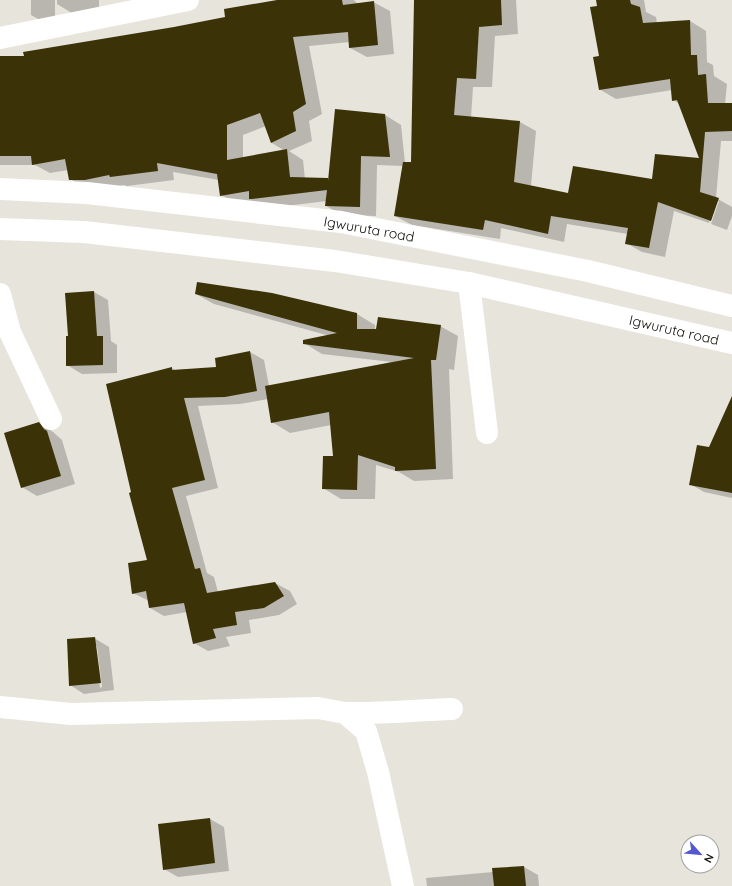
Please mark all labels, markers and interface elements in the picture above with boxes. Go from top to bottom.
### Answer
street label: Igwuruta road [322,212,416,246]
street label: Igwuruta road [627,311,721,349]
north arrow [680,834,720,874]
text: N [701,852,717,865]

